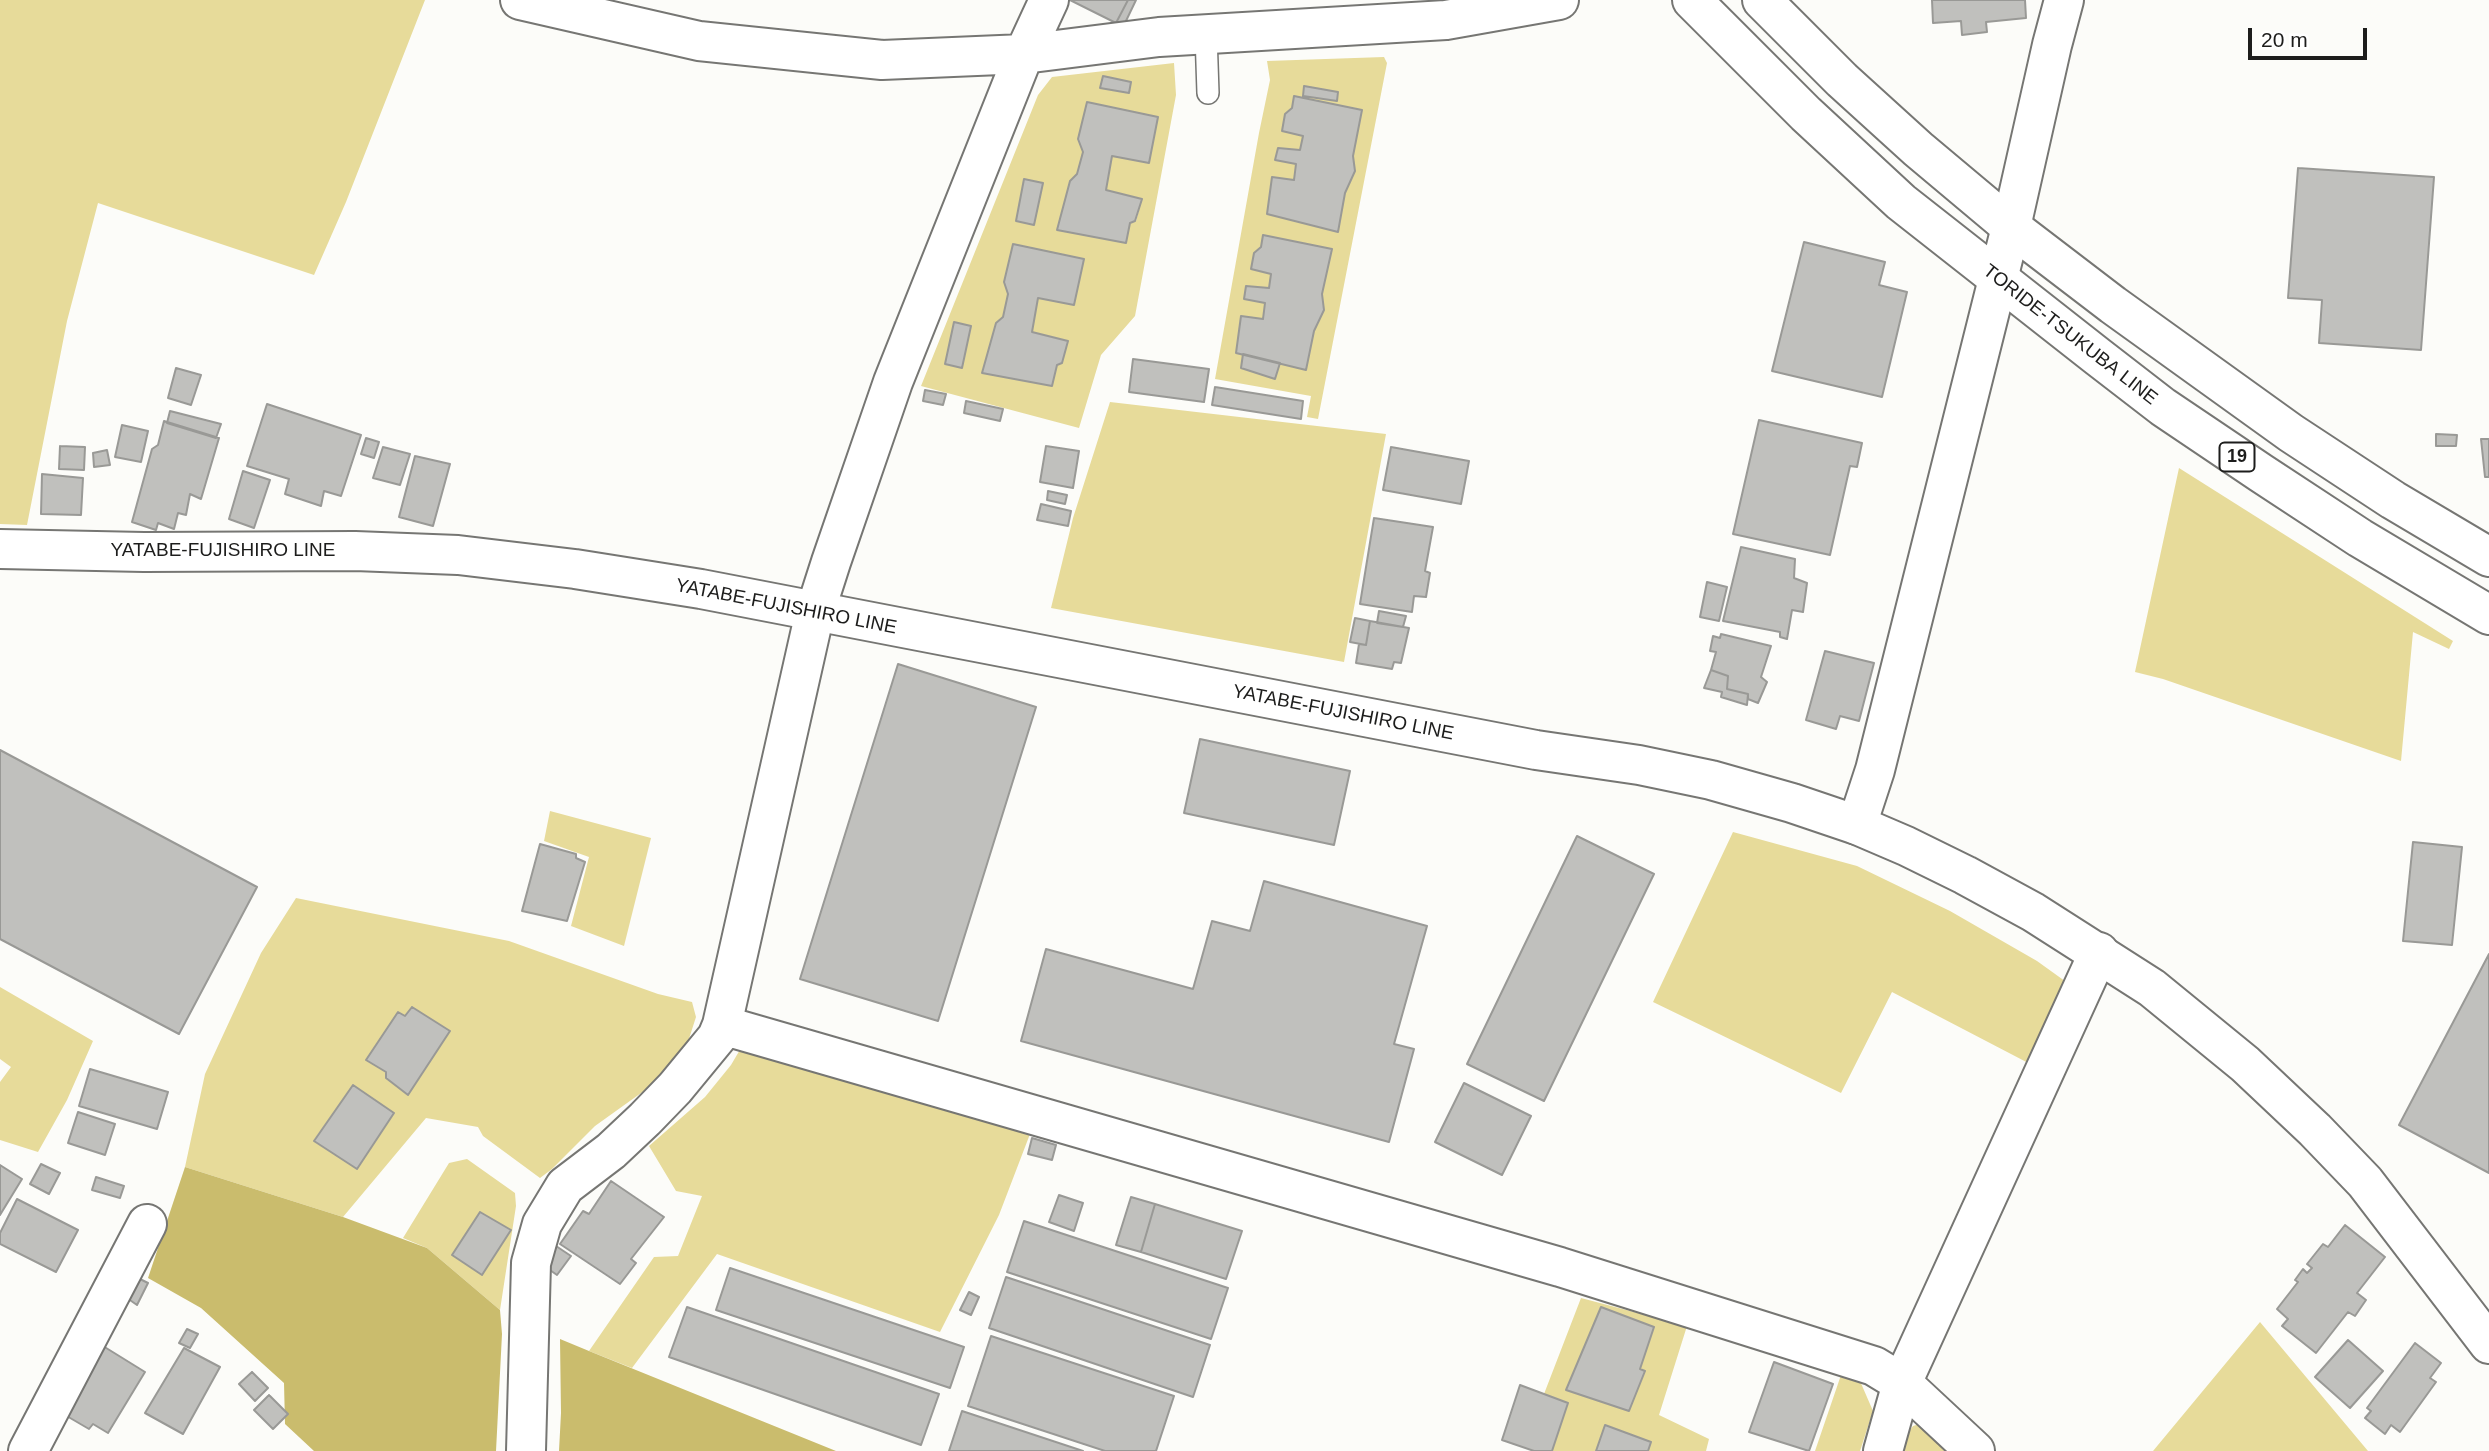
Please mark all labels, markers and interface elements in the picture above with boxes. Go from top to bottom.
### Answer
scale bar [2251,14,2370,58]
text: 20 m [2261,28,2308,51]
street label: TORIDE-TSUKUBA LINE [1978,260,2162,410]
road number: 19 [2220,443,2254,472]
street label: YATABE-FUJISHIRO LINE [111,540,335,562]
street label: YATABE-FUJISHIRO LINE [673,574,899,640]
street label: YATABE-FUJISHIRO LINE [1230,680,1456,746]

